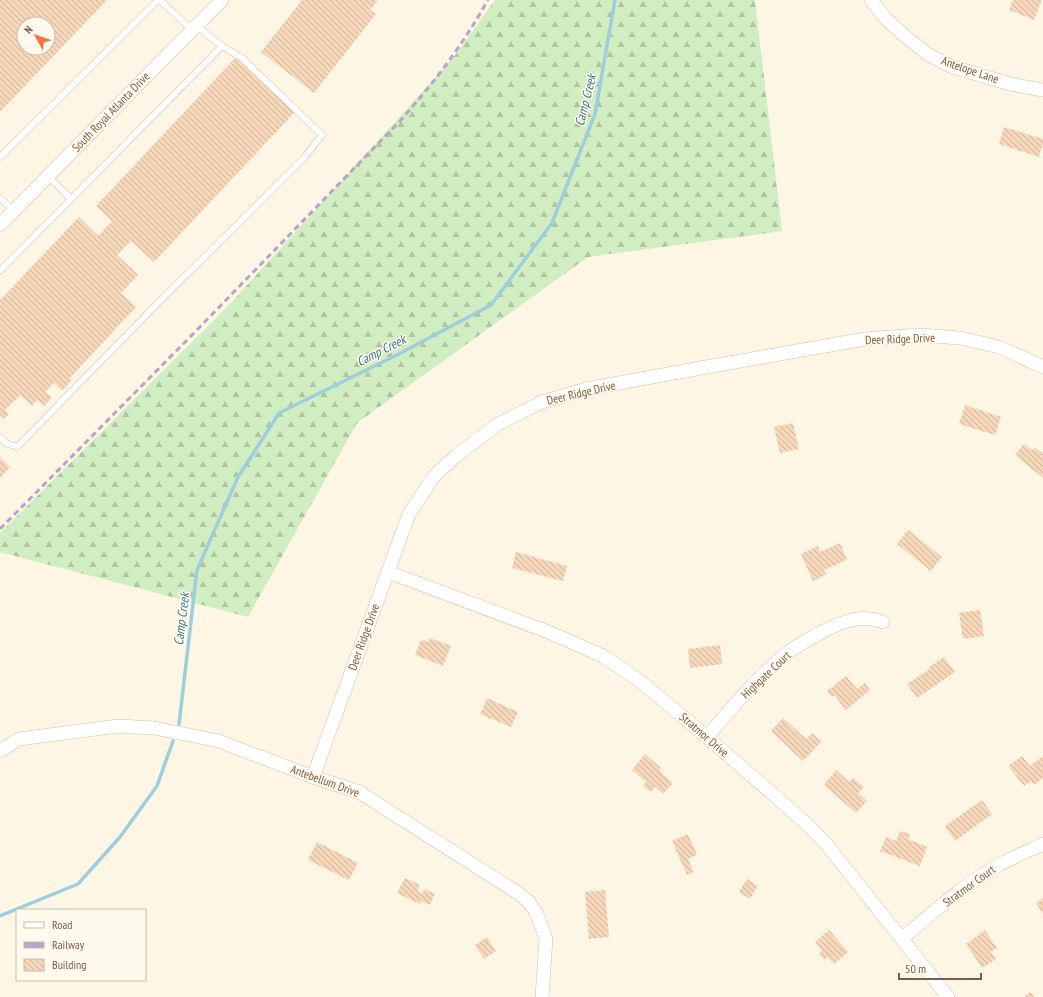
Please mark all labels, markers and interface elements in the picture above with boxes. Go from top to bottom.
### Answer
north arrow [16,16,56,56]
text: N [21,23,36,36]
street label: Antelope Lane [940,53,1001,86]
street label: South Royal Atlanta Drive [69,68,153,155]
water label: Camp Creek [571,71,601,128]
water label: Camp Creek [354,330,410,370]
street label: Deer Ridge Drive [865,330,935,347]
street label: Deer Ridge Drive [545,377,617,408]
water label: Camp Creek [170,590,193,646]
street label: Deer Ridge Drive [345,601,383,672]
street label: Highgate Court [738,647,794,701]
street label: Stratmor Drive [677,709,732,760]
street label: Antebellum Drive [289,761,362,800]
street label: Stratmor Court [940,861,998,910]
legend [16,909,146,981]
text: Road [52,917,72,932]
text: Railway [52,937,85,952]
scale bar [899,955,981,981]
text: Building [52,957,87,972]
text: 50 m [905,961,926,976]

